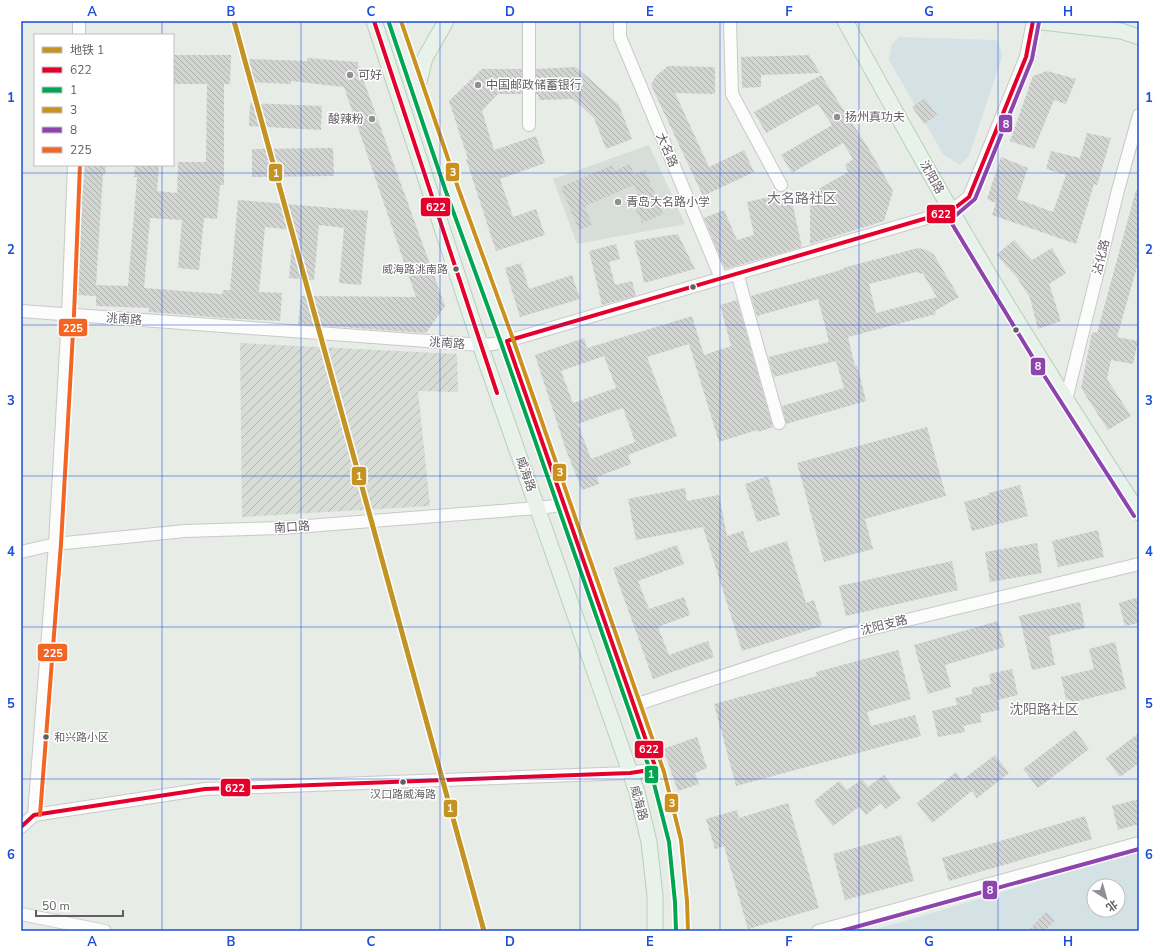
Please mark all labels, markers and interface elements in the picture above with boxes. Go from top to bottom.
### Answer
text: A [87,3,97,21]
text: B [227,3,236,21]
text: C [367,3,376,21]
text: D [505,3,515,21]
text: E [646,3,654,21]
text: F [785,3,793,21]
text: G [924,3,934,21]
text: H [1063,3,1073,21]
legend [34,34,174,166]
text: 地铁 1 [70,42,104,58]
text: 622 [70,62,92,78]
place label: 可好 [358,67,382,83]
marker: 可好 [345,70,355,80]
place label: 中国邮政储蓄银行 [486,77,582,93]
marker: 中国邮政储蓄银行 [473,80,483,90]
text: 1 [70,82,77,98]
text: 1 [7,89,15,107]
text: 1 [1145,89,1153,107]
text: 3 [70,102,77,118]
place label: 扬州真功夫 [845,109,905,125]
place label: 酸辣粉 [328,111,364,127]
marker: 扬州真功夫 [832,112,842,122]
marker: 酸辣粉 [367,114,377,124]
line badge: 8 [998,114,1013,133]
text: 8 [1003,117,1010,132]
text: 8 [70,122,77,138]
street label: 大名路 [653,130,681,170]
text: 225 [70,142,92,158]
street label: 沈阳路 [916,157,948,197]
line badge: 3 [445,162,460,182]
line badge: 1 [268,163,283,182]
text: 3 [450,165,456,180]
text: 1 [273,166,279,181]
district label: 大名路社区 [767,189,837,208]
place label: 青岛大名路小学 [626,194,710,210]
line badge: 622 [420,197,451,217]
marker: 青岛大名路小学 [613,197,623,207]
text: 622 [426,200,446,215]
line badge: 622 [926,204,956,224]
text: 622 [931,207,951,222]
street label: 沾化路 [1089,238,1113,276]
text: 2 [7,241,15,259]
text: 2 [1145,241,1153,259]
place label: 威海路洮南路 [382,262,448,277]
marker: 威海路洮南路 [451,264,461,274]
unlabelled marker [688,282,698,292]
street label: 洮南路 [105,310,143,328]
line badge: 225 [58,318,88,337]
text: 225 [63,321,83,336]
unlabelled marker [1011,325,1021,335]
street label: 洮南路 [428,334,466,352]
line badge: 8 [1030,357,1046,376]
text: 8 [1035,359,1042,374]
text: 3 [7,392,15,410]
text: 3 [1145,392,1153,410]
street label: 威海路 [513,454,539,494]
line badge: 3 [552,463,567,482]
text: 3 [557,465,563,480]
line badge: 1 [351,466,367,486]
text: 1 [356,469,362,484]
street label: 南口路 [273,518,311,536]
text: 4 [7,543,15,561]
text: 4 [1145,543,1153,561]
street label: 沈阳支路 [859,611,909,639]
line badge: 225 [37,643,68,662]
text: 225 [43,646,63,661]
text: 5 [7,695,15,713]
text: 5 [1145,695,1153,713]
district label: 沈阳路社区 [1009,700,1079,719]
place label: 和兴路小区 [54,730,109,745]
marker: 和兴路小区 [41,732,51,742]
line badge: 622 [634,740,664,759]
text: 622 [639,742,659,757]
line badge: 1 [644,765,659,784]
text: 1 [648,767,654,782]
marker: 汉口路威海路 [398,777,408,787]
line badge: 622 [220,778,251,797]
text: 622 [225,781,245,796]
street label: 威海路 [627,784,651,822]
place label: 汉口路威海路 [370,787,436,802]
line badge: 3 [664,793,679,813]
text: 3 [669,796,675,811]
line badge: 1 [443,799,458,818]
text: 1 [447,801,453,816]
text: 6 [7,846,15,864]
text: 6 [1145,846,1153,864]
north arrow [1086,878,1126,918]
line badge: 8 [982,880,998,900]
text: 8 [987,883,994,898]
scale bar [36,892,123,918]
text: 北 [1103,896,1121,915]
text: 50 m [42,898,70,914]
text: A [87,933,97,951]
text: B [227,933,236,951]
text: C [367,933,376,951]
text: D [505,933,515,951]
text: E [646,933,654,951]
text: F [785,933,793,951]
text: G [924,933,934,951]
text: H [1063,933,1073,951]

